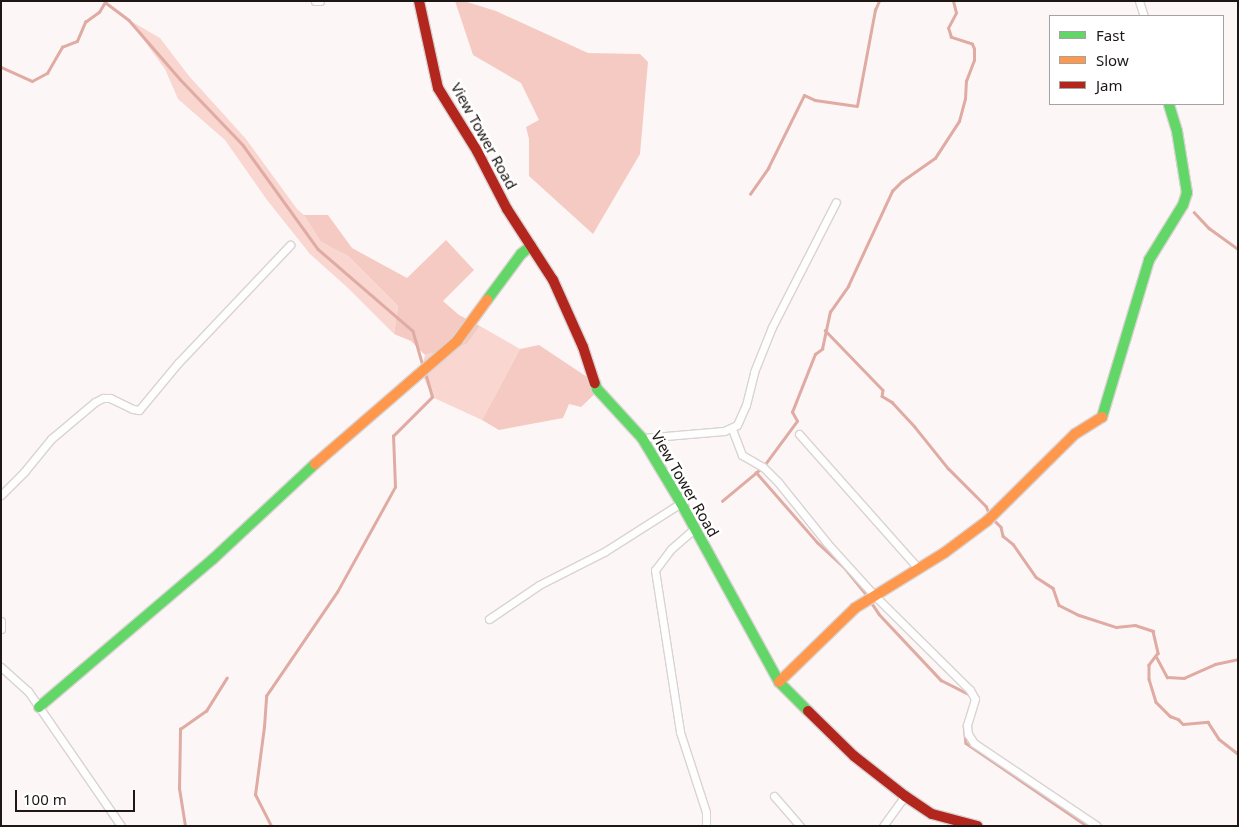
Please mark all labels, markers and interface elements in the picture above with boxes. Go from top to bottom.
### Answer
legend [1049,15,1224,105]
text: Fast [1096,25,1125,45]
text: Slow [1096,50,1129,70]
text: Jam [1096,75,1123,95]
street label: View Tower Road [447,80,521,192]
street label: View Tower Road [647,428,723,540]
scale bar [18,780,138,812]
text: 100 m [23,789,67,809]

